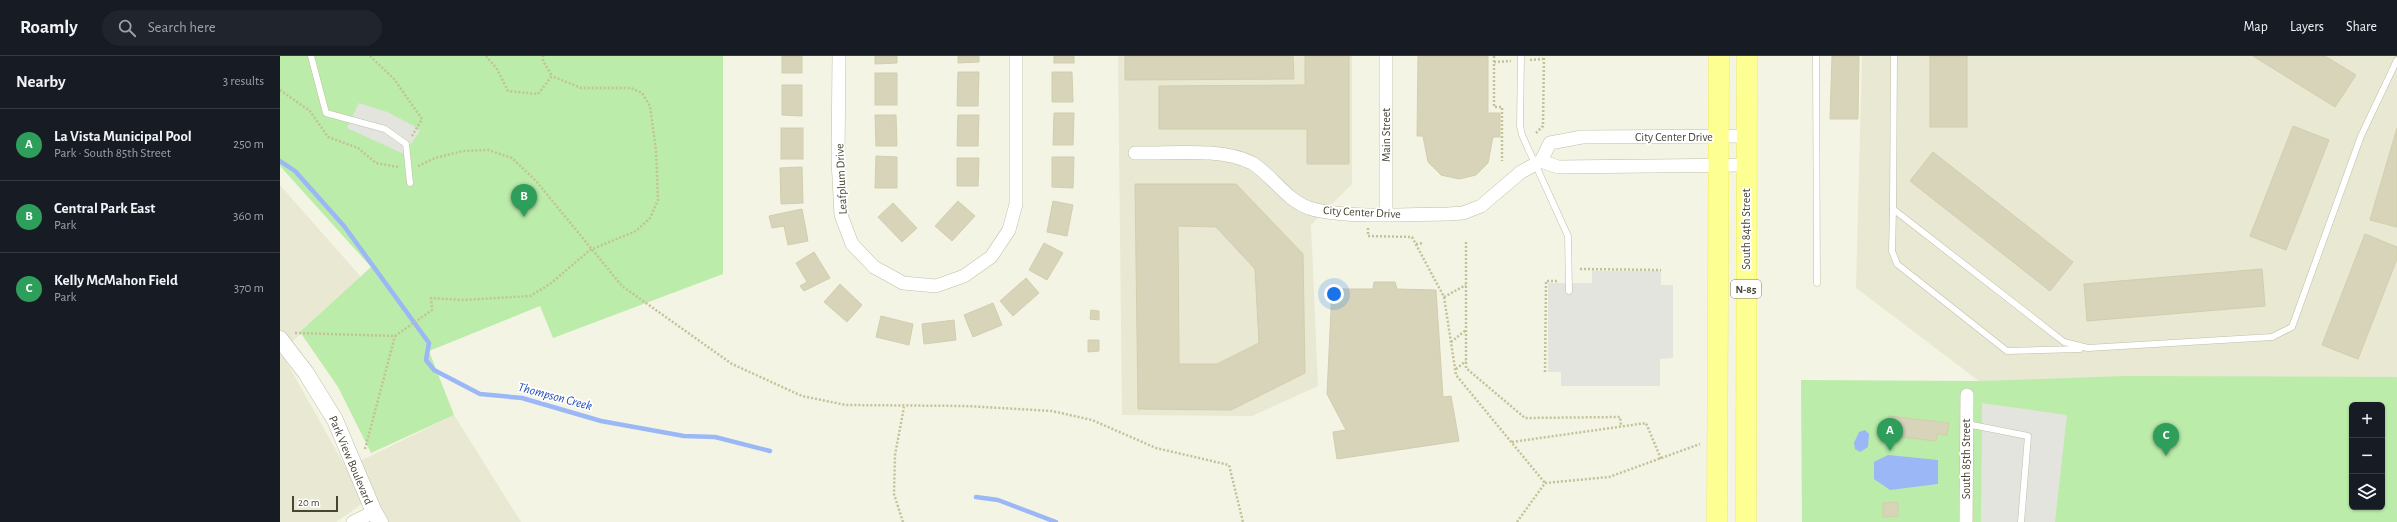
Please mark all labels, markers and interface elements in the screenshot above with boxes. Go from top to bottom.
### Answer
search box [102,10,382,46]
icon: search [116,17,138,39]
text: Roamly [20,18,78,37]
text: Search here [148,20,216,35]
text: Map [2243,20,2268,34]
text: Layers [2290,20,2324,34]
text: Share [2346,20,2377,34]
text: Nearby [16,73,66,90]
text: 3 results [223,75,264,88]
street label: Main Street [1380,108,1392,162]
text: La Vista Municipal Pool [54,129,192,144]
street label: City Center Drive [1635,131,1713,144]
text: A [25,138,33,151]
text: 250 m [233,138,264,151]
street label: Leafplum Drive [833,143,849,215]
text: Park · South 85th Street [54,147,171,160]
pin: B [511,184,537,217]
street label: South 84th Street [1740,188,1752,270]
text: Central Park East [54,201,155,216]
street label: City Center Drive [1323,204,1401,221]
text: B [25,210,33,223]
text: 360 m [233,210,264,223]
text: Park [54,219,76,232]
text: Kelly McMahon Field [54,273,178,288]
road number: N-85 [1731,280,1761,298]
text: C [26,282,32,295]
text: 370 m [234,282,264,295]
your location [1324,284,1344,304]
text: Park [54,291,76,304]
water label: Thompson Creek [517,381,593,413]
map controls [2349,402,2385,510]
button: + [2349,402,2385,438]
street label: Park View Boulevard [327,414,375,506]
pin: A [1877,418,1903,451]
street label: South 85th Street [1960,419,1972,499]
pin: C [2153,423,2179,456]
button: − [2349,438,2385,474]
button: layers [2349,474,2385,510]
scale bar [292,494,338,513]
text: 20 m [298,497,319,508]

